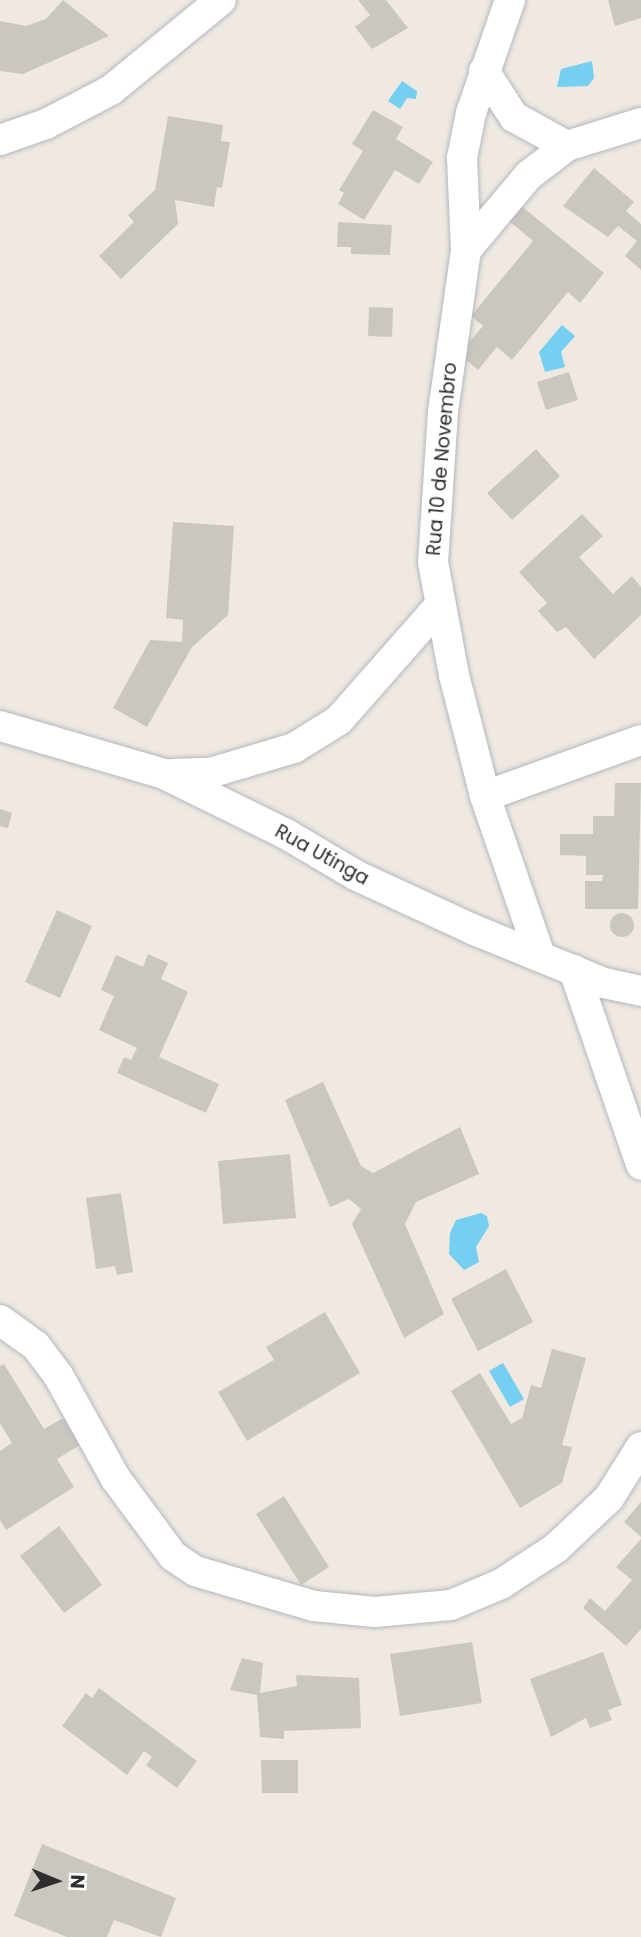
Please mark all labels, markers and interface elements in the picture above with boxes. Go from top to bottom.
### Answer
street label: Rua 10 de Novembro [422,361,462,557]
street label: Rua Utinga [271,820,373,890]
north arrow [21,1846,91,1916]
text: N [64,1874,91,1889]

